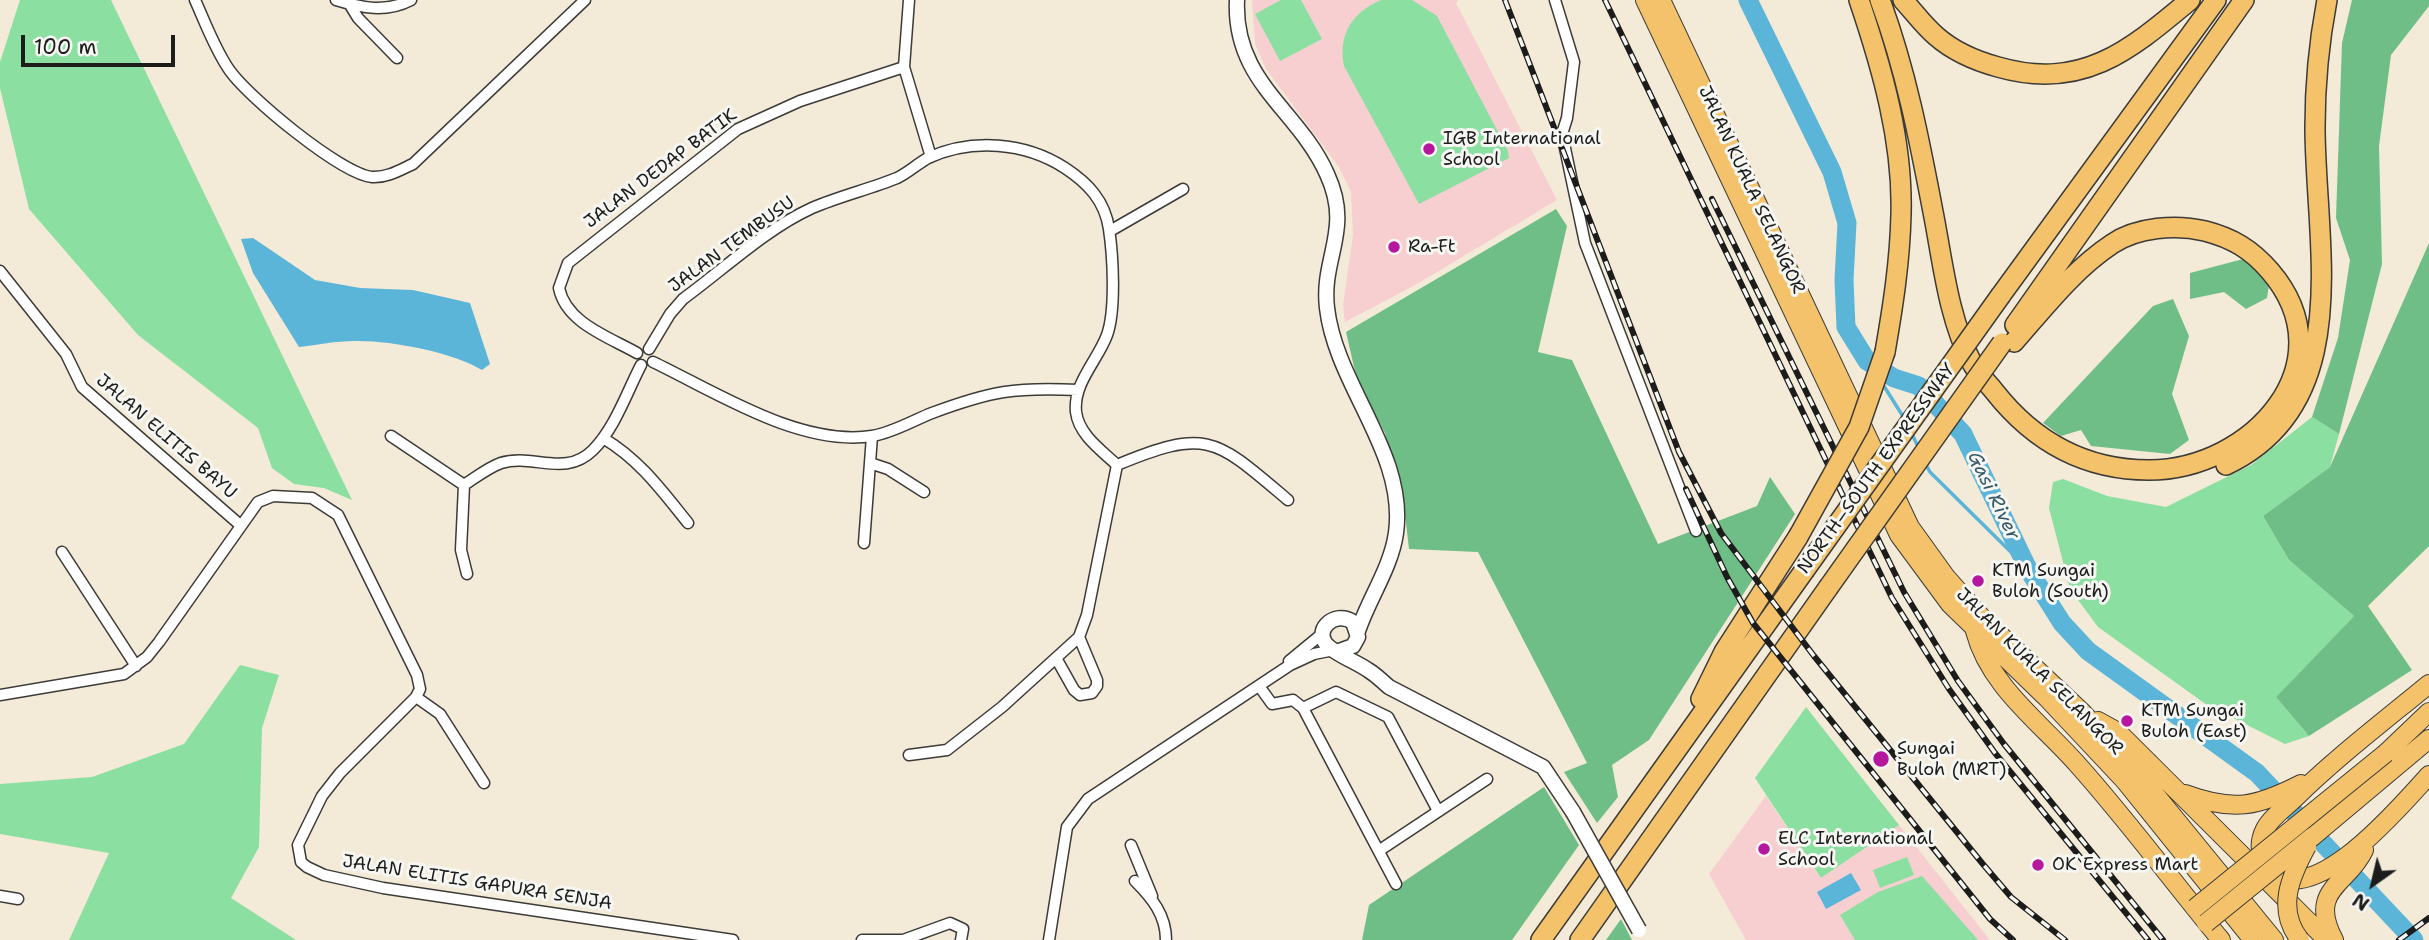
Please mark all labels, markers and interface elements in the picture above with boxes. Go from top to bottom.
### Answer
scale bar [24,21,178,65]
text: 100 m [34,33,97,61]
street label: JALAN KUALA SELANGOR [1693,83,1809,297]
street label: JALAN DEDAP BATIK [580,105,742,233]
place label: IGB International School [1443,128,1601,170]
marker: IGB International School [1421,141,1437,157]
street label: JALAN TEMBUSU [665,192,799,298]
place label: Ra-Ft [1408,236,1456,258]
marker: Ra-Ft [1386,239,1402,255]
street label: NORTH–SOUTH EXPRESSWAY [1793,360,1961,578]
street label: JALAN ELITIS BAYU [91,370,241,504]
water label: Gasi River [1962,448,2024,544]
place label: KTM Sungai Buloh (South) [1992,560,2109,602]
marker: KTM Sungai Buloh (South) [1970,573,1986,589]
street label: JALAN KUALA SELANGOR [1951,584,2127,760]
place label: KTM Sungai Buloh (East) [2141,700,2247,742]
marker: KTM Sungai Buloh (East) [2119,713,2135,729]
place label: Sungai Buloh (MRT) [1897,738,2006,780]
marker: Sungai Buloh (MRT) [1871,749,1891,769]
place label: ELC International School [1778,828,1933,870]
marker: ELC International School [1756,841,1772,857]
north arrow [2338,849,2408,919]
street label: JALAN ELITIS GAPURA SENJA [341,851,613,915]
place label: OK Express Mart [2052,854,2198,876]
marker: OK Express Mart [2030,857,2046,873]
text: N [2348,887,2374,916]

